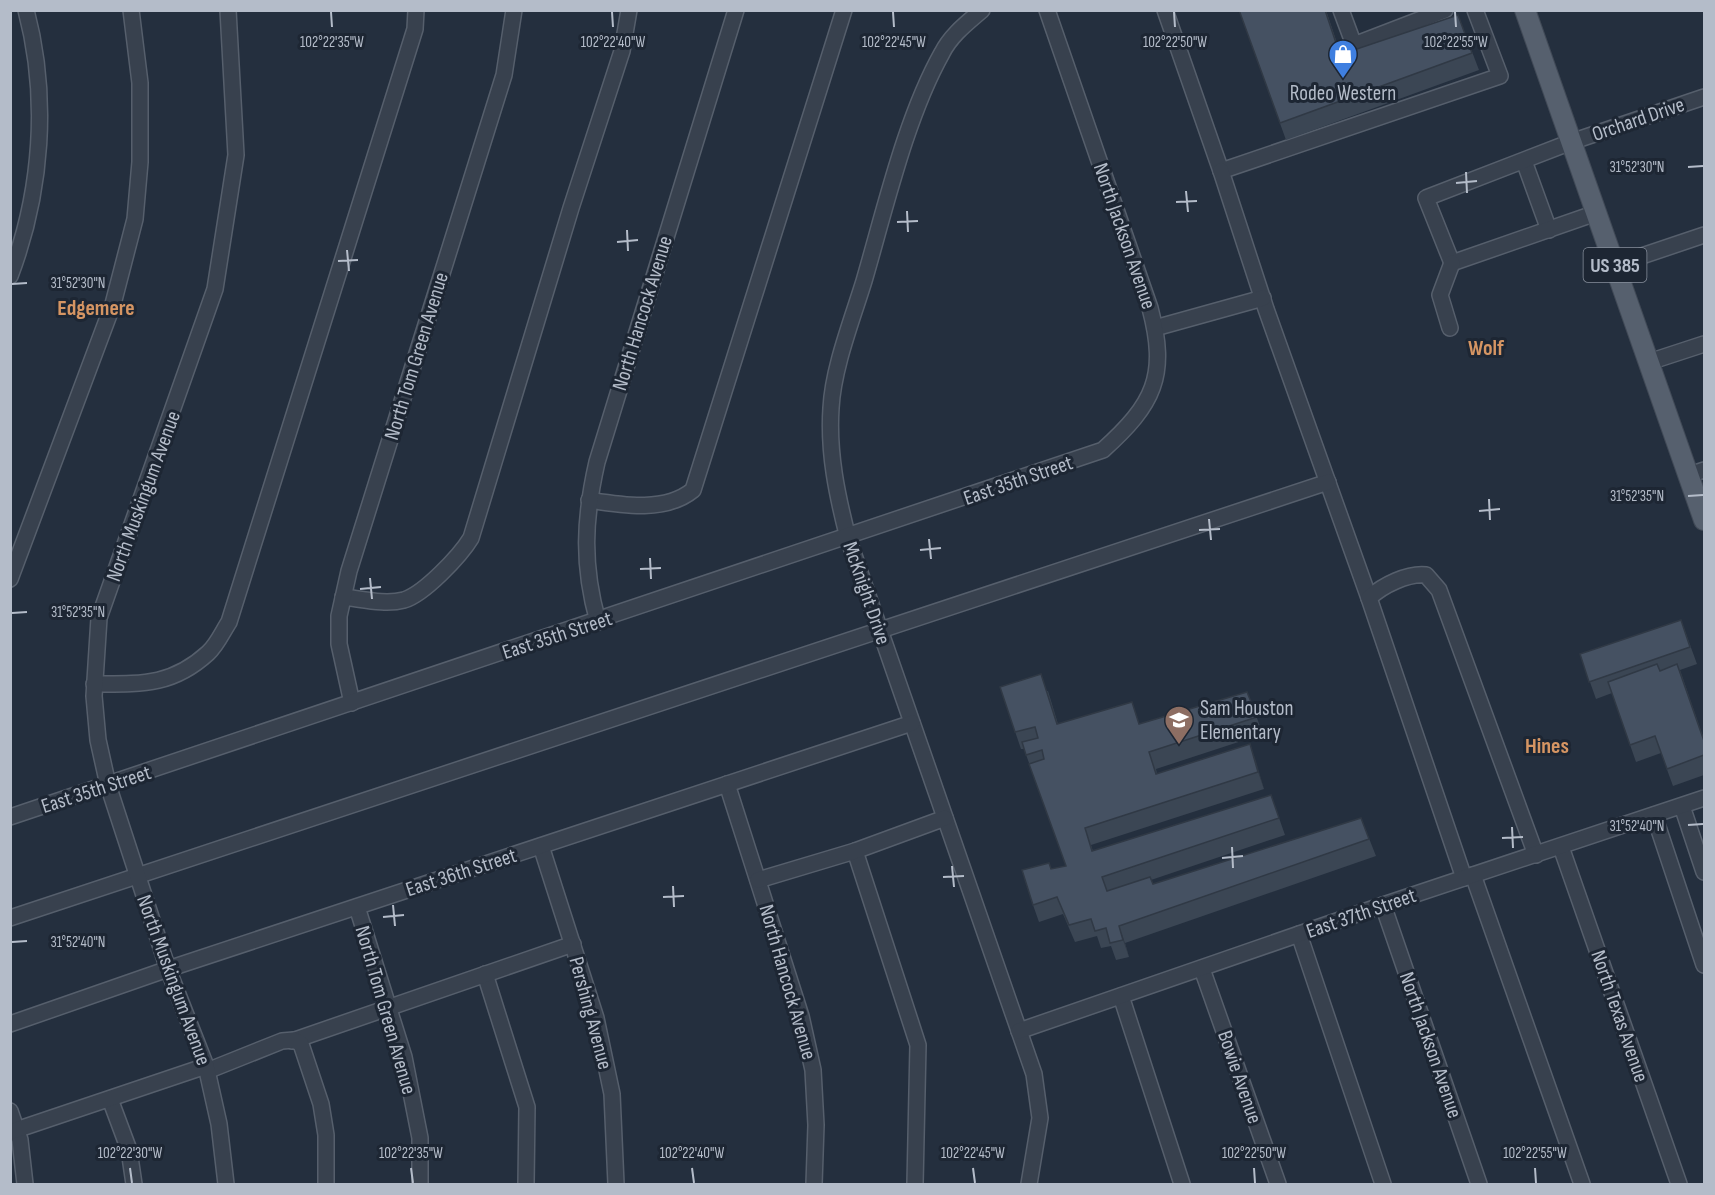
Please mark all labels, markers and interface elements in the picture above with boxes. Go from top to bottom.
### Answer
text: 102°22'35"W [300,33,364,52]
text: 102°22'40"W [581,33,645,52]
text: 102°22'45"W [862,33,926,52]
text: 102°22'50"W [1143,33,1207,52]
text: 102°22'55"W [1424,33,1488,52]
shop icon: Rodeo Western [1327,38,1359,80]
place label: Rodeo Western [1290,81,1396,106]
street label: Orchard Drive [1589,92,1688,147]
text: 31°52'30"N [1610,158,1664,177]
street label: North Jackson Avenue [1088,160,1161,313]
street label: North Hancock Avenue [607,233,678,393]
road number: US 385 [1584,248,1646,282]
street label: North Tom Green Avenue [379,269,454,443]
text: 31°52'30"N [51,274,105,293]
district label: Edgemere [57,295,135,322]
district label: Wolf [1468,335,1505,362]
street label: North Muskingum Avenue [101,408,186,585]
street label: East 35th Street [960,450,1076,511]
text: 31°52'35"N [1610,487,1664,506]
street label: McKnight Drive [837,538,896,648]
text: 31°52'35"N [51,603,105,622]
street label: East 35th Street [499,606,615,665]
place label: Sam Houston Elementary [1200,696,1294,745]
school or university icon: Sam Houston Elementary [1163,704,1195,746]
district label: Hines [1525,733,1569,760]
street label: East 35th Street [38,760,154,819]
text: 31°52'40"N [1610,817,1664,836]
street label: East 36th Street [403,843,520,902]
street label: East 37th Street [1303,883,1419,944]
street label: North Muskingum Avenue [131,892,216,1069]
street label: North Hancock Avenue [753,902,822,1063]
street label: North Tom Green Avenue [350,923,422,1097]
text: 31°52'40"N [51,933,105,952]
street label: North Texas Avenue [1585,947,1654,1085]
street label: Pershing Avenue [563,954,618,1072]
street label: North Jackson Avenue [1394,969,1467,1122]
street label: Bowie Avenue [1212,1027,1267,1127]
text: 102°22'30"W [98,1144,162,1163]
text: 102°22'35"W [379,1144,443,1163]
text: 102°22'40"W [660,1144,724,1163]
text: 102°22'45"W [941,1144,1005,1163]
text: 102°22'50"W [1222,1144,1286,1163]
text: 102°22'55"W [1503,1144,1567,1163]

